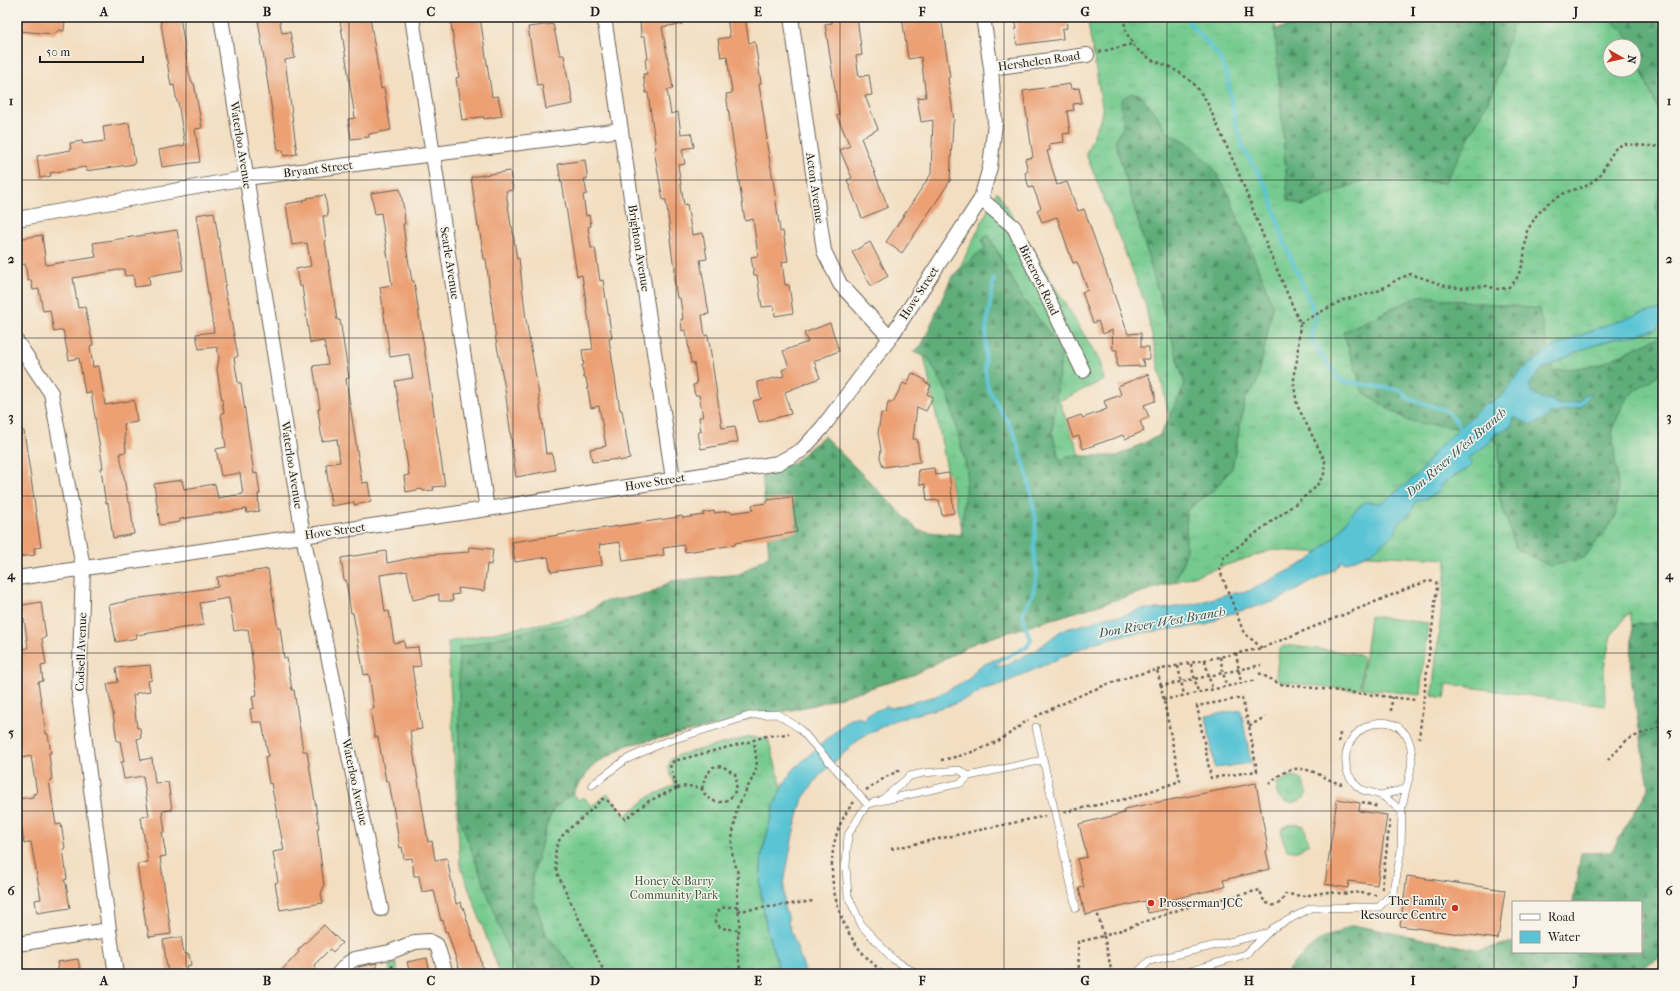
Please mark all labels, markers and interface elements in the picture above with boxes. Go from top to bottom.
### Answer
text: A [99,4,109,19]
text: B [263,4,272,19]
text: C [427,4,436,19]
text: D [590,4,600,19]
text: E [754,4,762,19]
text: F [918,4,926,19]
text: G [1080,4,1090,19]
text: H [1244,4,1255,19]
text: I [1410,4,1416,19]
text: J [1572,4,1579,20]
scale bar [40,38,143,64]
north arrow [1602,38,1642,78]
text: 50 m [46,45,70,59]
street label: Hershelen Road [997,48,1081,74]
text: N [1624,54,1638,65]
text: 1 [9,93,14,108]
text: 1 [1667,93,1672,108]
street label: Waterloo Avenue [227,99,255,190]
street label: Acton Avenue [803,151,827,225]
street label: Bryant Street [282,158,354,180]
street label: Brighton Avenue [625,203,653,293]
street label: Searle Avenue [437,226,463,300]
street label: Bitteroot Road [1016,243,1062,318]
text: 2 [8,251,15,266]
text: 2 [1666,251,1673,266]
street label: Hove Street [896,263,942,322]
water label: Don River West Branch [1402,404,1510,500]
text: 3 [8,409,14,425]
text: 3 [1666,409,1672,425]
street label: Waterloo Avenue [278,419,306,510]
street label: Hove Street [624,470,687,494]
street label: Hove Street [304,520,367,542]
text: 4 [6,567,16,583]
text: 4 [1664,567,1674,583]
water label: Don River West Branch [1097,603,1227,641]
street label: Codsell Avenue [73,612,89,692]
text: 5 [8,725,14,740]
text: 5 [1666,725,1672,740]
street label: Waterloo Avenue [339,736,371,827]
park label: Honey & Barry Community Park [630,874,719,902]
text: 6 [7,883,15,898]
text: 6 [1665,883,1673,898]
place label: The Family Resource Centre [1360,894,1448,922]
place label: Prosserman JCC [1159,896,1243,910]
marker: Prosserman JCC [1146,898,1156,908]
legend [1512,901,1642,953]
marker: The Family Resource Centre [1450,903,1460,913]
text: Road [1548,910,1575,924]
text: Water [1547,930,1581,944]
text: A [99,973,109,988]
text: B [263,973,272,988]
text: C [427,973,436,988]
text: D [590,973,600,988]
text: E [754,973,762,988]
text: F [918,973,926,988]
text: G [1080,973,1090,988]
text: H [1244,973,1255,988]
text: I [1410,973,1416,988]
text: J [1572,973,1579,989]

